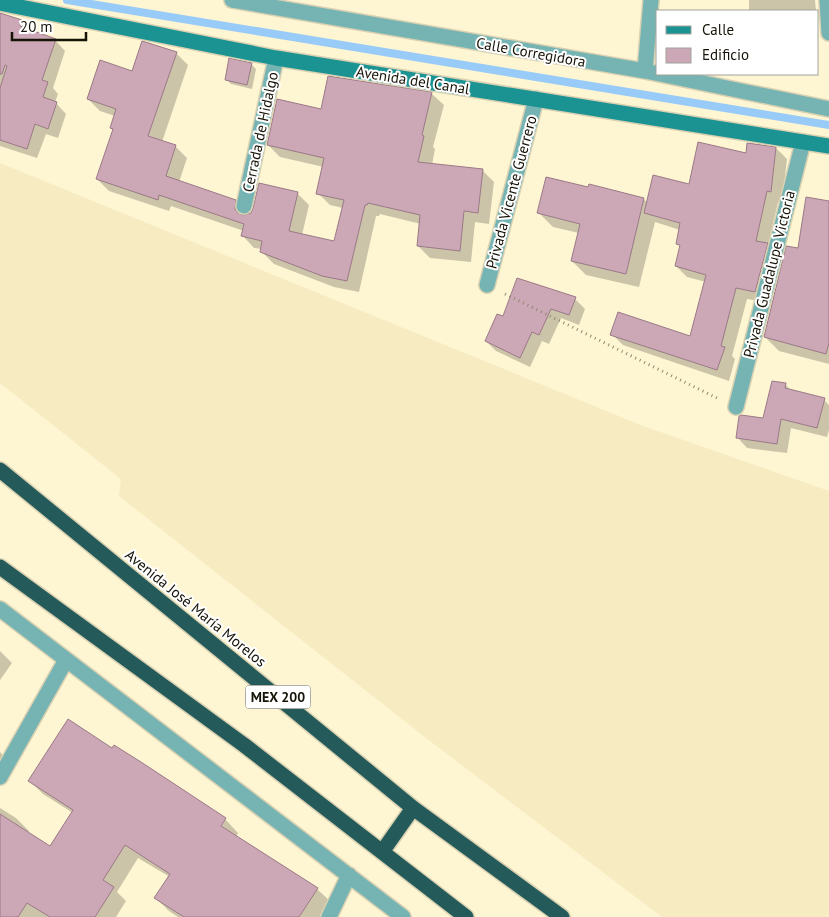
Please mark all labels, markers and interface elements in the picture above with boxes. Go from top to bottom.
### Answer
scale bar [12,10,86,42]
legend [656,10,819,75]
text: 20 m [20,17,53,36]
text: Calle [702,20,734,39]
street label: Calle Corregidora [475,33,587,71]
text: Edificio [702,45,749,64]
street label: Avenida del Canal [355,62,472,98]
street label: Cerrada de Hidalgo [238,70,282,194]
street label: Privada Vicente Guerrero [481,113,541,271]
street label: Privada Guadalupe Victoria [739,188,799,360]
street label: Avenida José María Morelos [122,545,270,671]
road number: MEX 200 [246,686,310,709]

